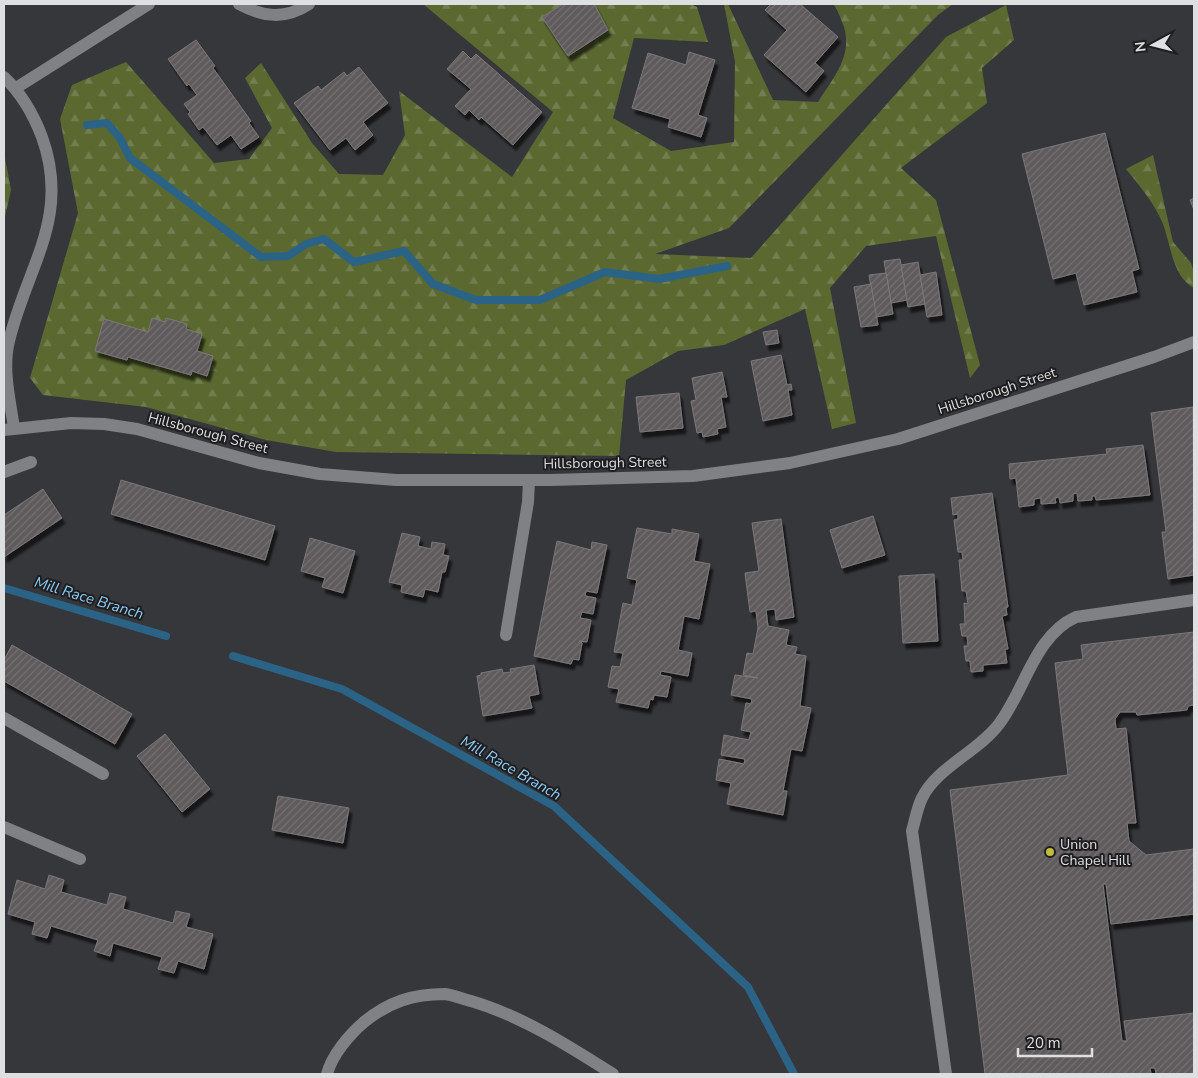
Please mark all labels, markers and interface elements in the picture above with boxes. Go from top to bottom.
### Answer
north arrow [1128,20,1178,70]
text: N [1131,40,1151,53]
street label: Hillsborough Street [935,363,1059,419]
street label: Hillsborough Street [146,408,270,458]
street label: Hillsborough Street [543,452,667,474]
water label: Mill Race Branch [32,572,146,624]
water label: Mill Race Branch [457,731,565,805]
place label: Union Chapel Hill [1060,835,1131,870]
marker: Union Chapel Hill [1044,846,1056,858]
scale bar [1018,1026,1092,1058]
text: 20 m [1026,1033,1061,1053]

